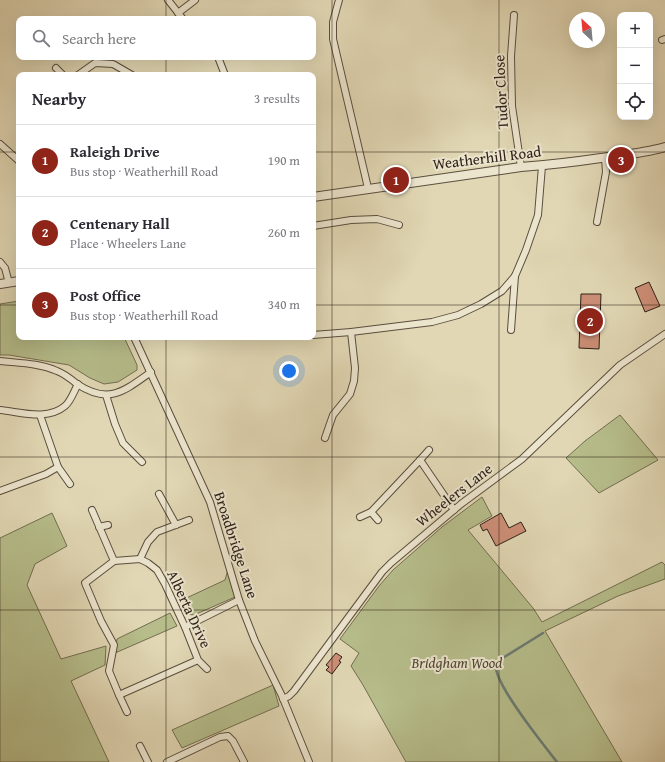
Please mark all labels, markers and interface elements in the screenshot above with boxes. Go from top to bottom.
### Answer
north arrow [569,12,605,48]
map controls [617,12,653,120]
button: + [617,12,653,48]
search box [16,16,316,60]
icon: search [30,27,52,49]
text: Search here [62,28,136,49]
button: − [617,48,653,84]
street label: Tudor Close [488,54,513,130]
button: locate [617,84,653,120]
text: Nearby [32,86,86,111]
text: 3 results [254,89,300,108]
street label: Weatherhill Road [432,140,542,175]
text: Raleigh Drive [70,141,160,162]
pin: 3 [608,145,634,175]
text: 1 [42,151,48,170]
text: 190 m [268,151,300,170]
text: Bus stop · Weatherhill Road [70,162,218,181]
pin: 1 [383,165,409,195]
text: Centenary Hall [70,213,170,234]
text: 2 [42,223,48,242]
text: 260 m [268,223,300,242]
text: Place · Wheelers Lane [70,234,186,253]
text: Post Office [70,285,141,306]
text: 3 [42,295,48,314]
text: 340 m [268,295,300,314]
text: Bus stop · Weatherhill Road [70,306,218,325]
pin: 2 [577,306,603,336]
your location [279,361,299,381]
street label: Wheelers Lane [411,458,496,531]
street label: Broadbridge Lane [209,489,264,601]
street label: Alberta Drive [162,566,217,651]
park label: Bridgham Wood [411,652,502,673]

